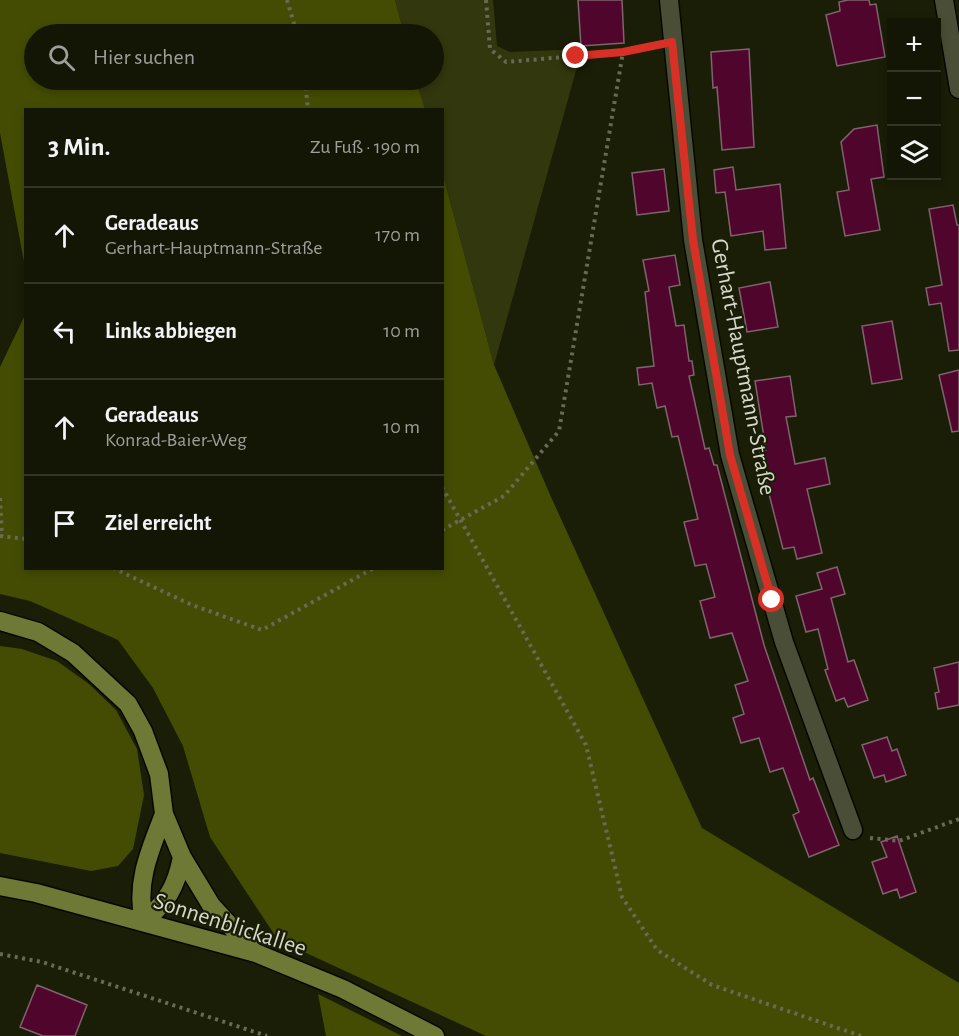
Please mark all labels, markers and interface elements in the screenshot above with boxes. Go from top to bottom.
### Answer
map controls [887,18,941,180]
button: + [887,18,941,72]
search box [24,24,444,90]
icon: search [45,41,78,74]
route end [562,42,588,68]
text: Hier suchen [93,46,195,68]
button: − [887,72,941,126]
button: layers [887,126,941,180]
text: 3 Min. [48,134,110,160]
text: Zu Fuß · 190 m [310,137,420,157]
text: Geradeaus [105,212,199,234]
icon: ahead [48,219,81,252]
text: 170 m [375,225,420,245]
street label: Gerhart-Hauptmann-Straße [706,237,780,497]
text: Gerhart-Hauptmann-Straße [105,238,322,258]
icon: left [48,315,81,348]
text: Links abbiegen [105,320,237,342]
text: 10 m [383,321,420,341]
text: Geradeaus [105,404,199,426]
icon: ahead [48,411,81,444]
text: 10 m [383,417,420,437]
text: Konrad-Baier-Weg [105,430,247,450]
icon: arrive [48,507,81,540]
text: Ziel erreicht [105,512,212,534]
route start [758,586,784,612]
street label: Sonnenblickallee [151,889,309,961]

